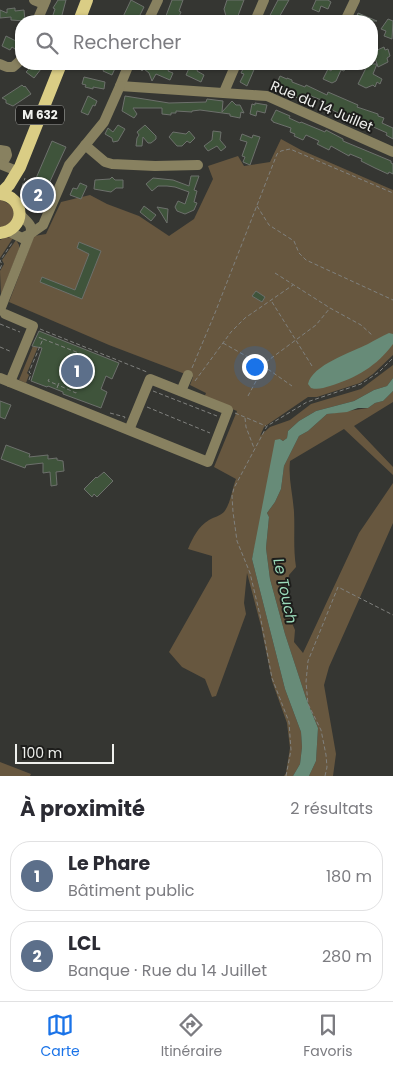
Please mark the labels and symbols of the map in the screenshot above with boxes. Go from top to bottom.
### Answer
street label: Rue du 14 Juillet [268,75,376,137]
road number: M 632 [16,106,64,124]
pin: 2 [22,176,54,214]
pin: 1 [61,352,93,390]
your location [242,354,268,380]
water label: Le Touch [268,556,303,625]
scale bar [15,741,114,764]

